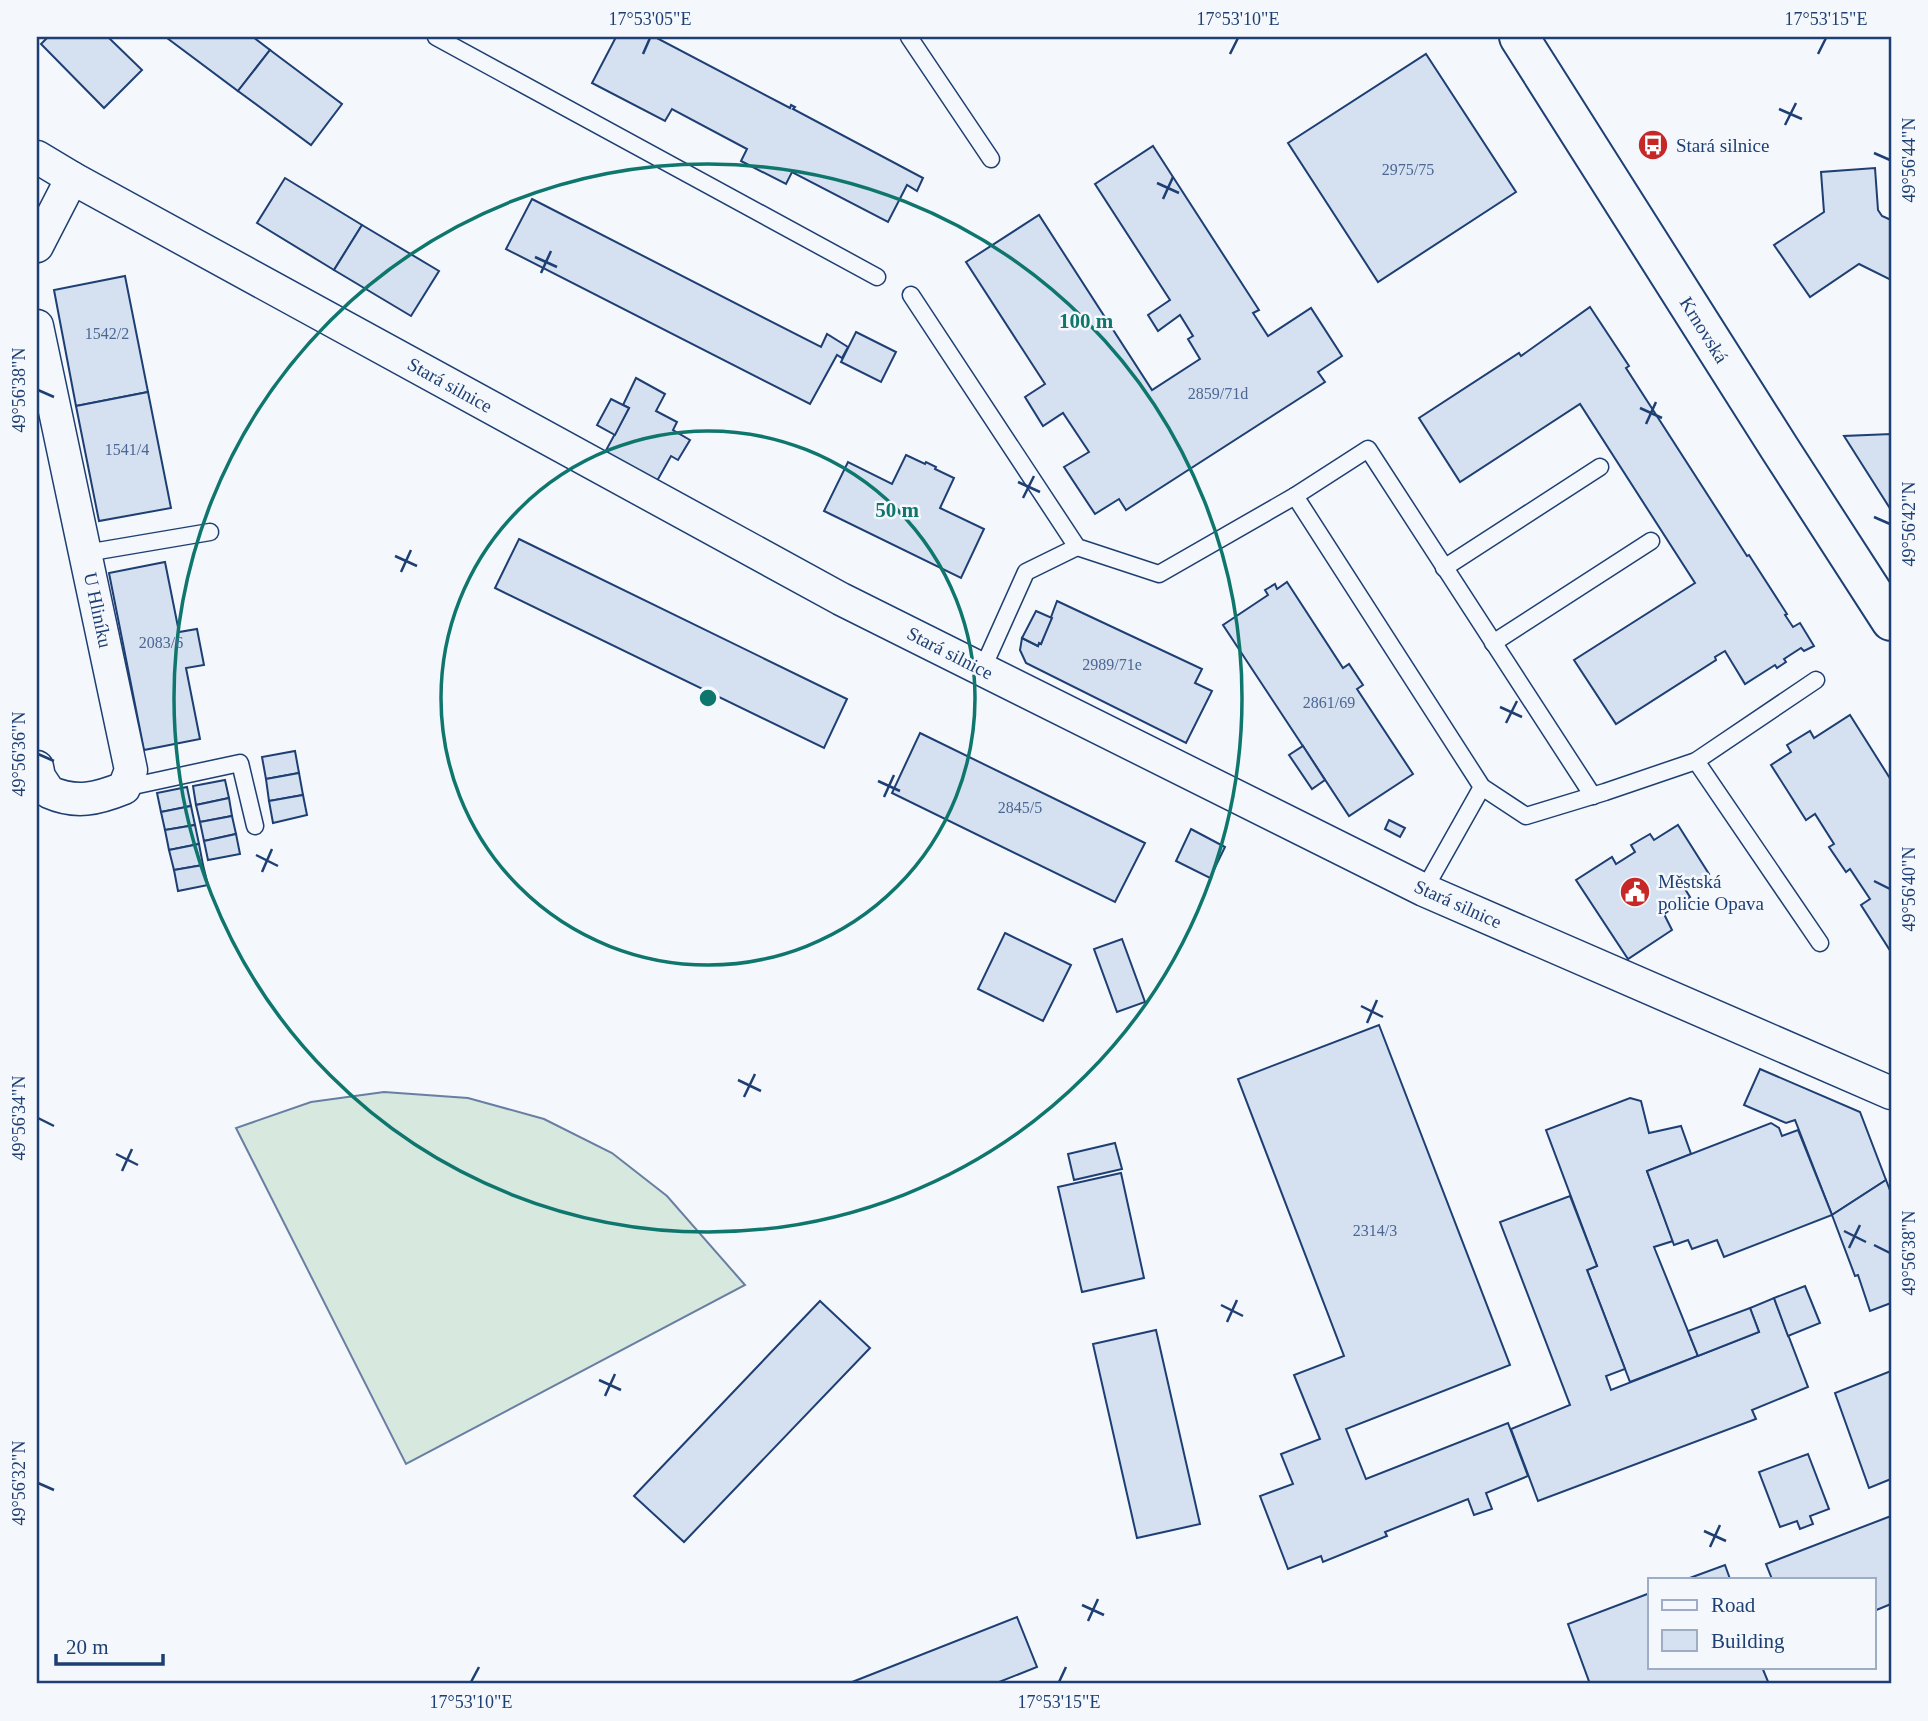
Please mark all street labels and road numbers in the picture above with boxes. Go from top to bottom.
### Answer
street label: Krnovská [1676,293,1733,367]
street label: Stará silnice [404,353,496,417]
street label: U Hliníku [80,570,116,650]
street label: Stará silnice [904,622,996,684]
street label: Stará silnice [1411,875,1505,933]

